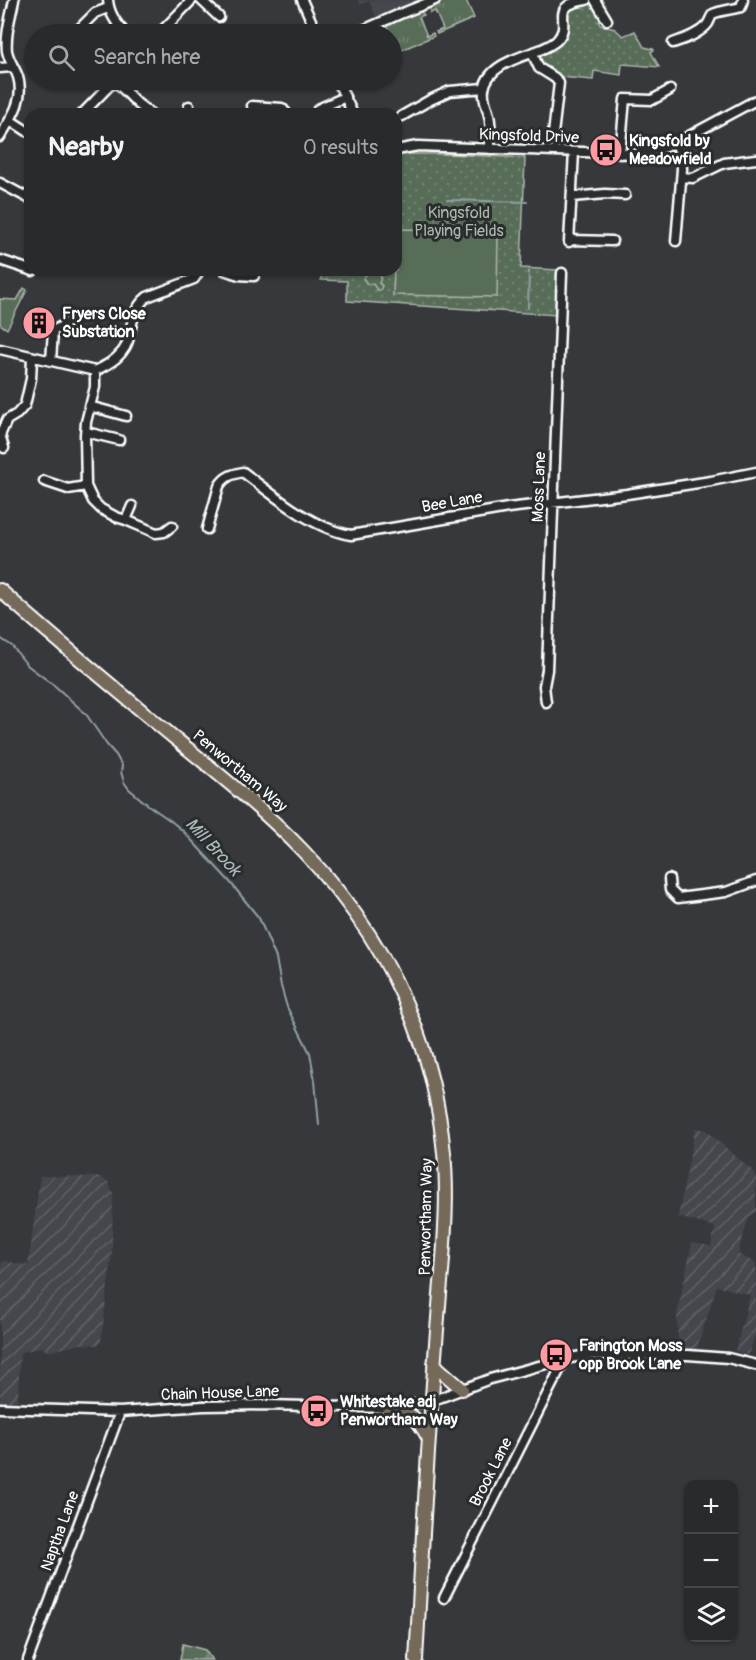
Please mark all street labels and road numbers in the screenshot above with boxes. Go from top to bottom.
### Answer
street label: Kingsfold Drive [479,124,579,148]
street label: Moss Lane [528,451,550,523]
street label: Bee Lane [420,487,484,517]
street label: Penwortham Way [189,726,292,817]
street label: Penwortham Way [415,1158,437,1276]
street label: Chain House Lane [161,1381,280,1405]
street label: Brook Lane [465,1434,517,1510]
street label: Naptha Lane [36,1488,84,1574]

